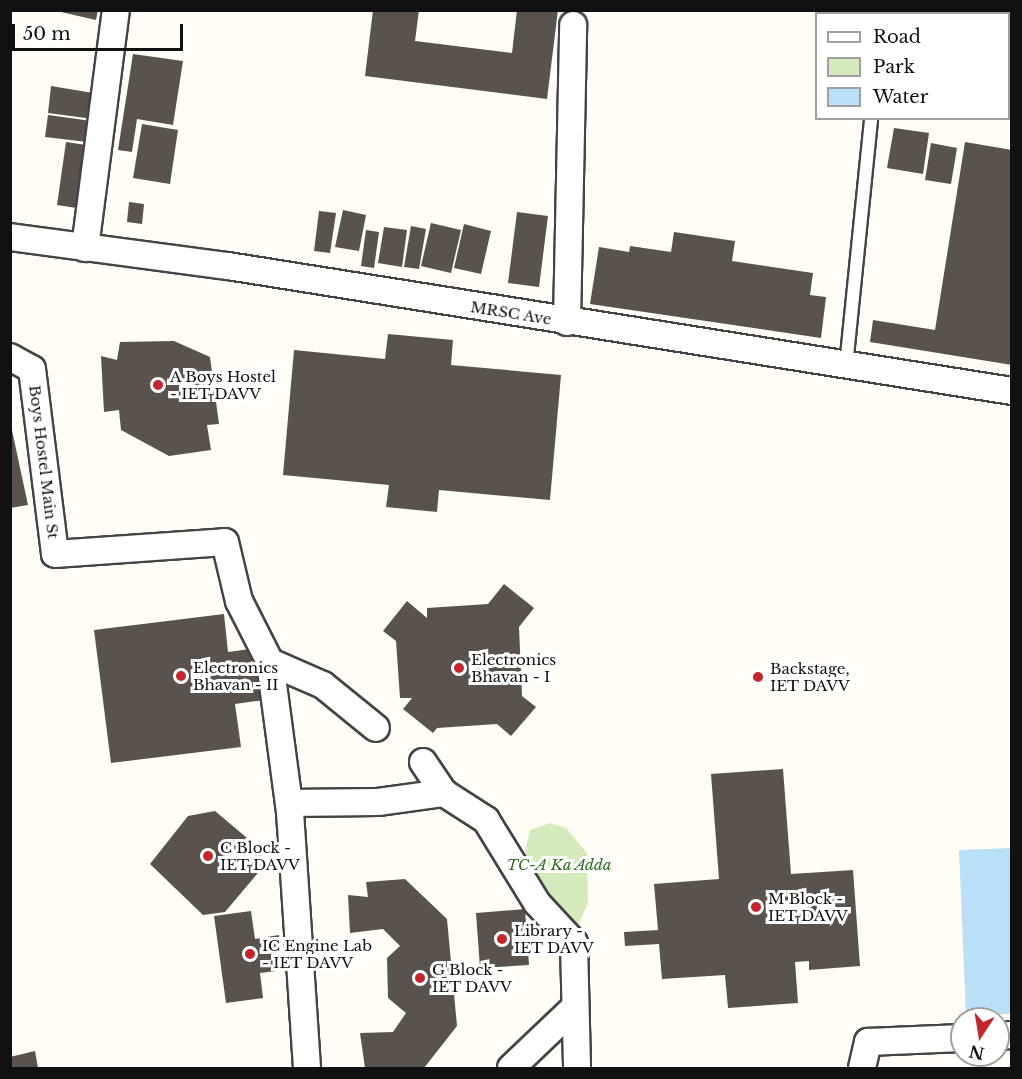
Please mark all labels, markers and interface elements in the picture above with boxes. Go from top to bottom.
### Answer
scale bar [15,12,186,50]
legend [815,12,1010,120]
text: 50 m [23,23,71,45]
text: Road [873,26,921,48]
text: Park [873,56,915,78]
text: Water [873,86,928,108]
street label: MRSC Ave [469,298,553,328]
place label: A Boys Hostel - IET DAVV [170,367,277,402]
marker: A Boys Hostel - IET DAVV [151,378,165,392]
street label: Boys Hostel Main St [26,384,62,540]
place label: Electronics Bhavan - I [471,650,556,685]
place label: Electronics Bhavan - II [193,658,278,693]
place label: Backstage, IET DAVV [770,659,850,694]
marker: Electronics Bhavan - I [452,661,466,675]
marker: Electronics Bhavan - II [174,669,188,683]
marker: Backstage, IET DAVV [751,670,765,684]
place label: C Block - IET DAVV [220,838,300,873]
marker: C Block - IET DAVV [201,849,215,863]
park label: TC-A Ka Adda [506,856,612,874]
place label: M Block - IET DAVV [768,889,848,924]
marker: M Block - IET DAVV [749,900,763,914]
place label: Library - IET DAVV [514,921,594,956]
marker: Library - IET DAVV [495,932,509,946]
place label: IC Engine Lab - IET DAVV [262,936,372,971]
marker: IC Engine Lab - IET DAVV [243,947,257,961]
place label: G Block - IET DAVV [432,960,512,995]
marker: G Block - IET DAVV [413,971,427,985]
north arrow [950,1007,1010,1067]
text: N [967,1041,986,1064]

